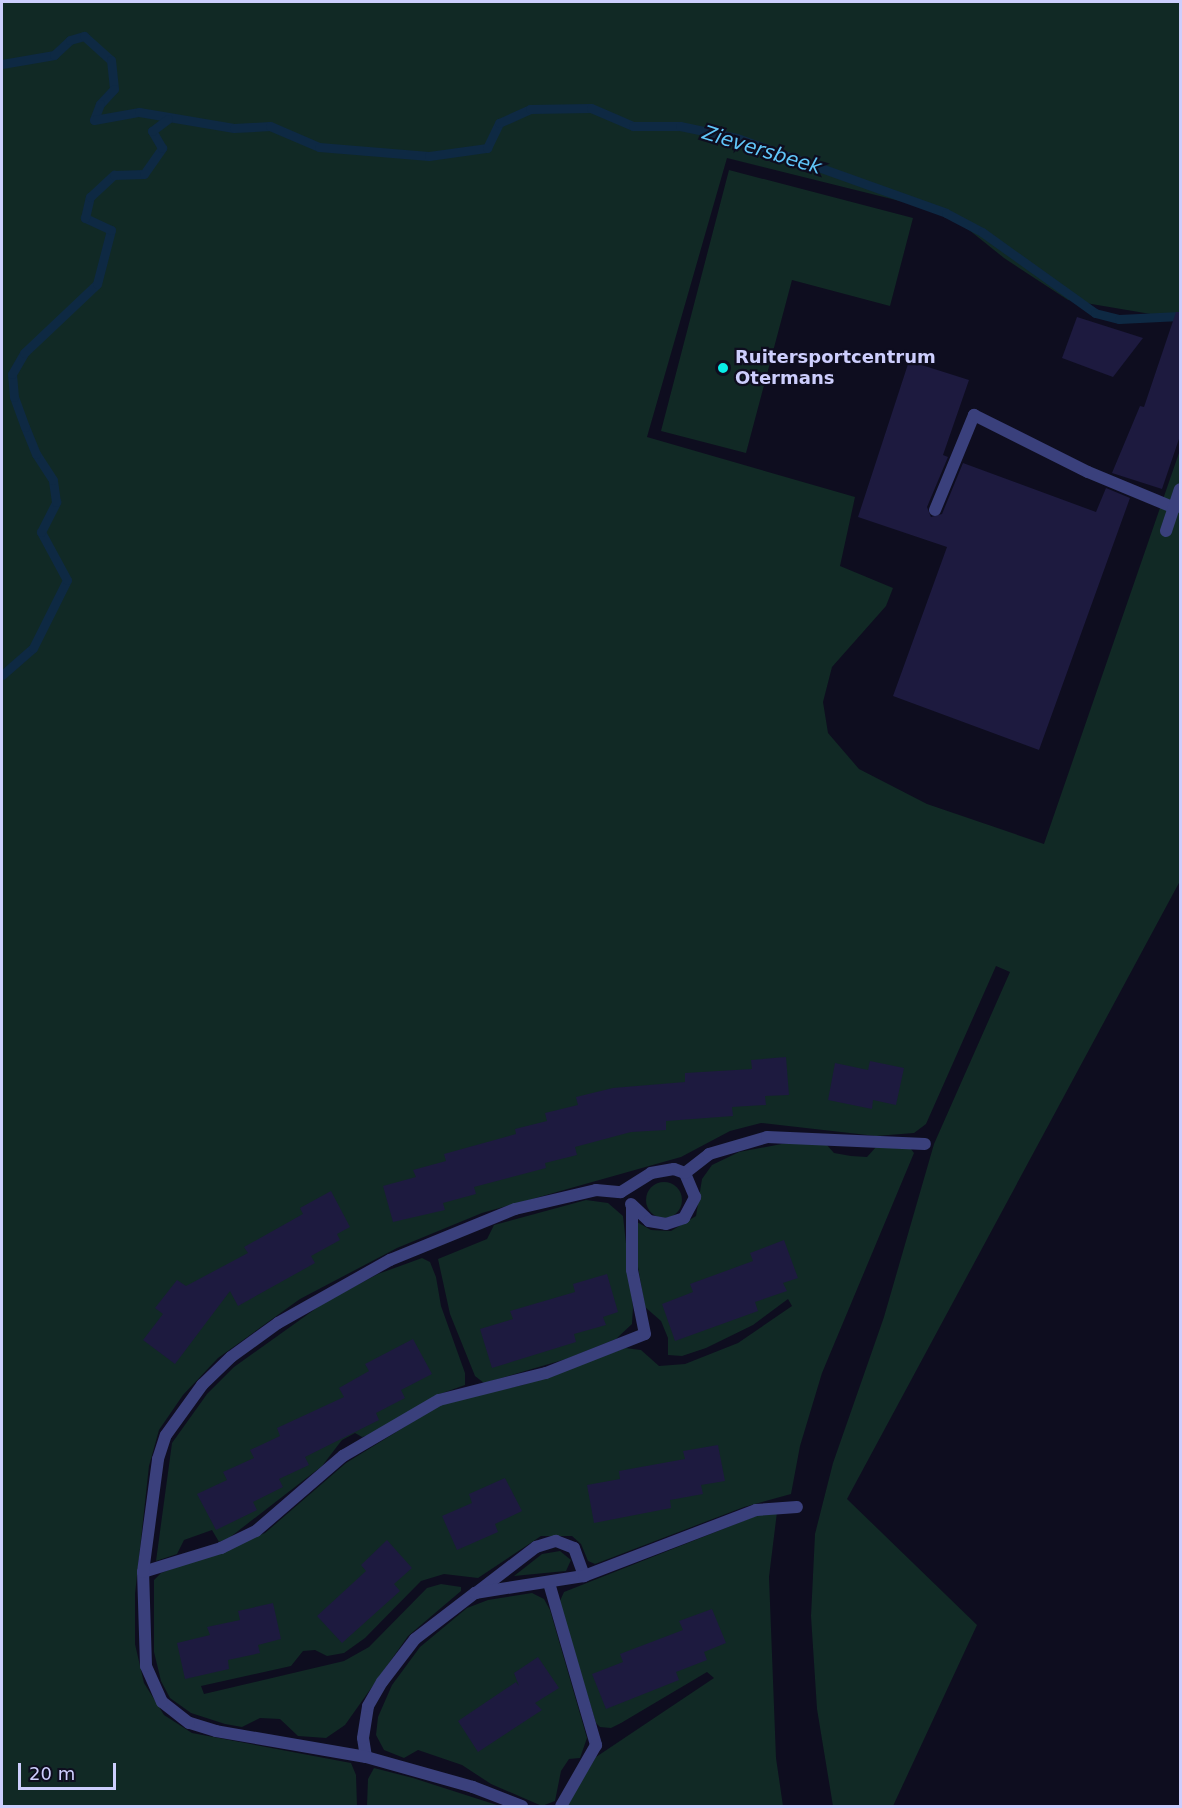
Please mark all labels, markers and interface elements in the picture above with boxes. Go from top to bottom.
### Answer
water label: Zieversbeek [700,121,824,179]
place label: Ruitersportcentrum Otermans [735,347,936,389]
marker: Ruitersportcentrum Otermans [716,361,730,375]
scale bar [21,1751,118,1789]
text: 20 m [29,1763,75,1784]

